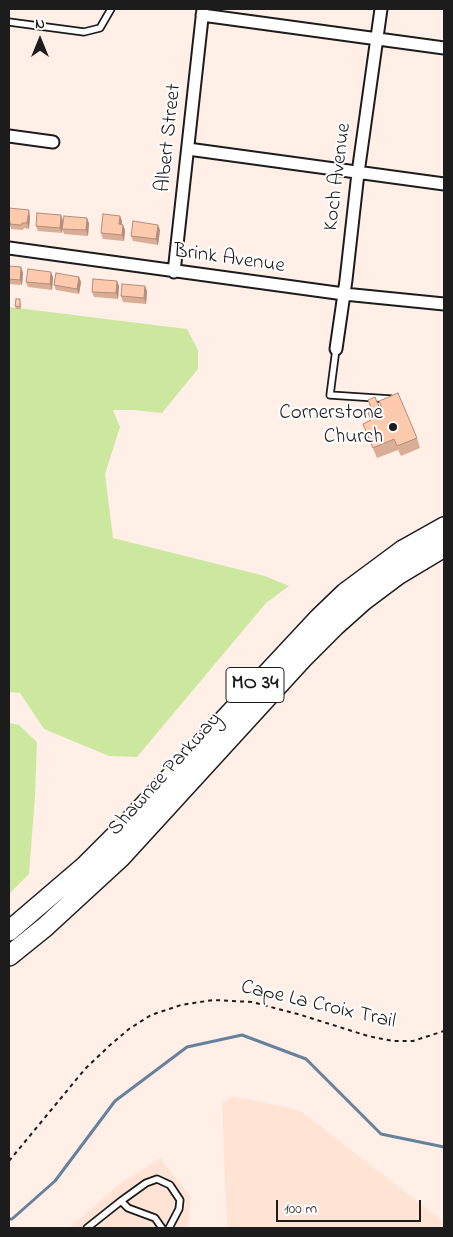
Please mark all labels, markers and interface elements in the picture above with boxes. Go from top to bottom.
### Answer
text: N [35,14,45,35]
north arrow [15,15,65,65]
street label: Albert Street [152,83,188,193]
street label: Koch Avenue [320,122,358,232]
street label: Brink Avenue [172,240,286,280]
place label: Cornerstone Church [279,402,383,452]
marker: Cornerstone Church [387,421,399,433]
road number: MO 34 [226,668,284,702]
street label: Shawnee Parkway [104,708,228,842]
street label: Cape La Croix Trail [238,976,398,1036]
scale bar [278,1190,423,1222]
text: 100 m [284,1198,317,1220]

